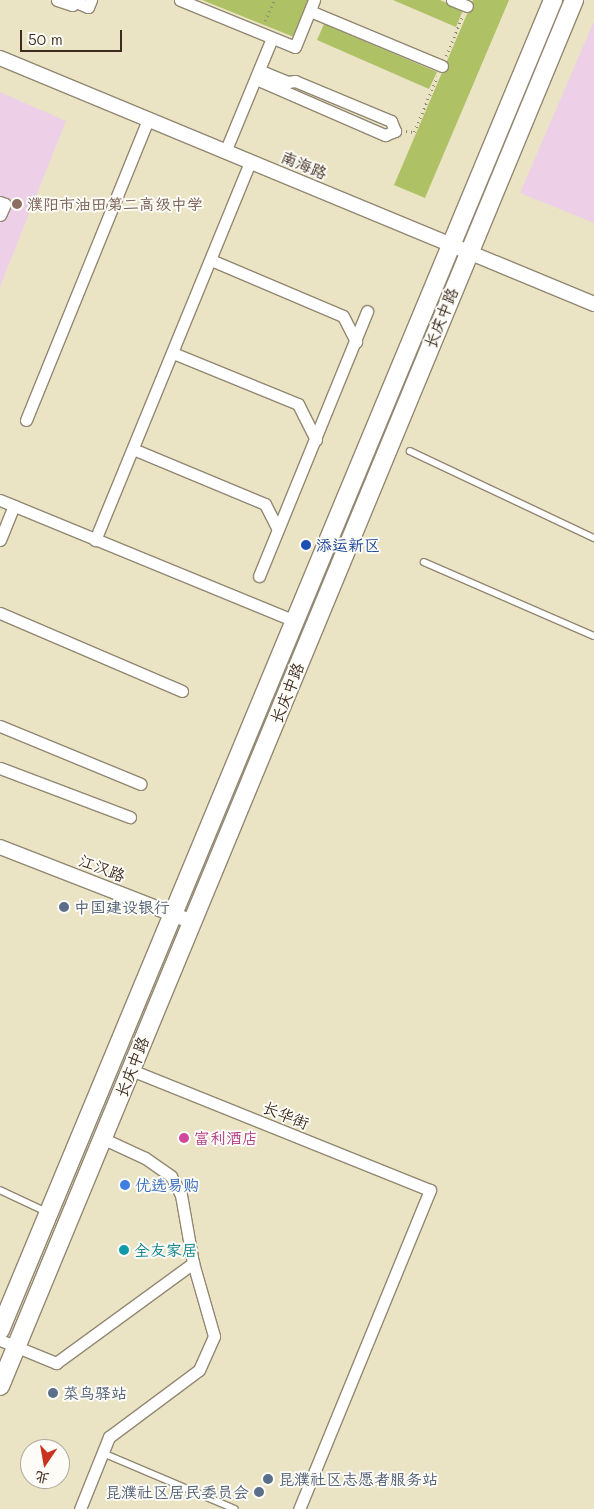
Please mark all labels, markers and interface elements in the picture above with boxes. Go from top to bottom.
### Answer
scale bar [22,20,125,52]
text: 50 m [28,29,63,49]
street label: 南海路 [278,147,330,183]
place label: 濮阳市油田第二高级中学 [27,194,203,214]
marker: 濮阳市油田第二高级中学 [11,198,23,210]
street label: 长庆中路 [420,285,462,351]
place label: 添运新区 [316,535,380,555]
marker: 添运新区 [300,539,312,551]
street label: 长庆中路 [266,660,308,726]
street label: 江汉路 [76,850,128,886]
place label: 中国建设银行 [74,897,170,917]
marker: 中国建设银行 [58,901,70,913]
street label: 长庆中路 [111,1034,153,1100]
street label: 长华街 [260,1097,312,1133]
place label: 富利酒店 [194,1128,258,1148]
marker: 富利酒店 [178,1132,190,1144]
place label: 优选易购 [135,1175,199,1195]
marker: 优选易购 [119,1179,131,1191]
place label: 全友家居 [134,1240,198,1260]
marker: 全友家居 [118,1244,130,1256]
place label: 菜鸟驿站 [63,1383,127,1403]
marker: 菜鸟驿站 [47,1387,59,1399]
north arrow [20,1439,70,1489]
text: 北 [33,1467,51,1489]
place label: 昆濮社区志愿者服务站 [278,1469,438,1489]
marker: 昆濮社区志愿者服务站 [262,1473,274,1485]
place label: 昆濮社区居民委员会 [105,1482,249,1502]
marker: 昆濮社区居民委员会 [253,1486,265,1498]

